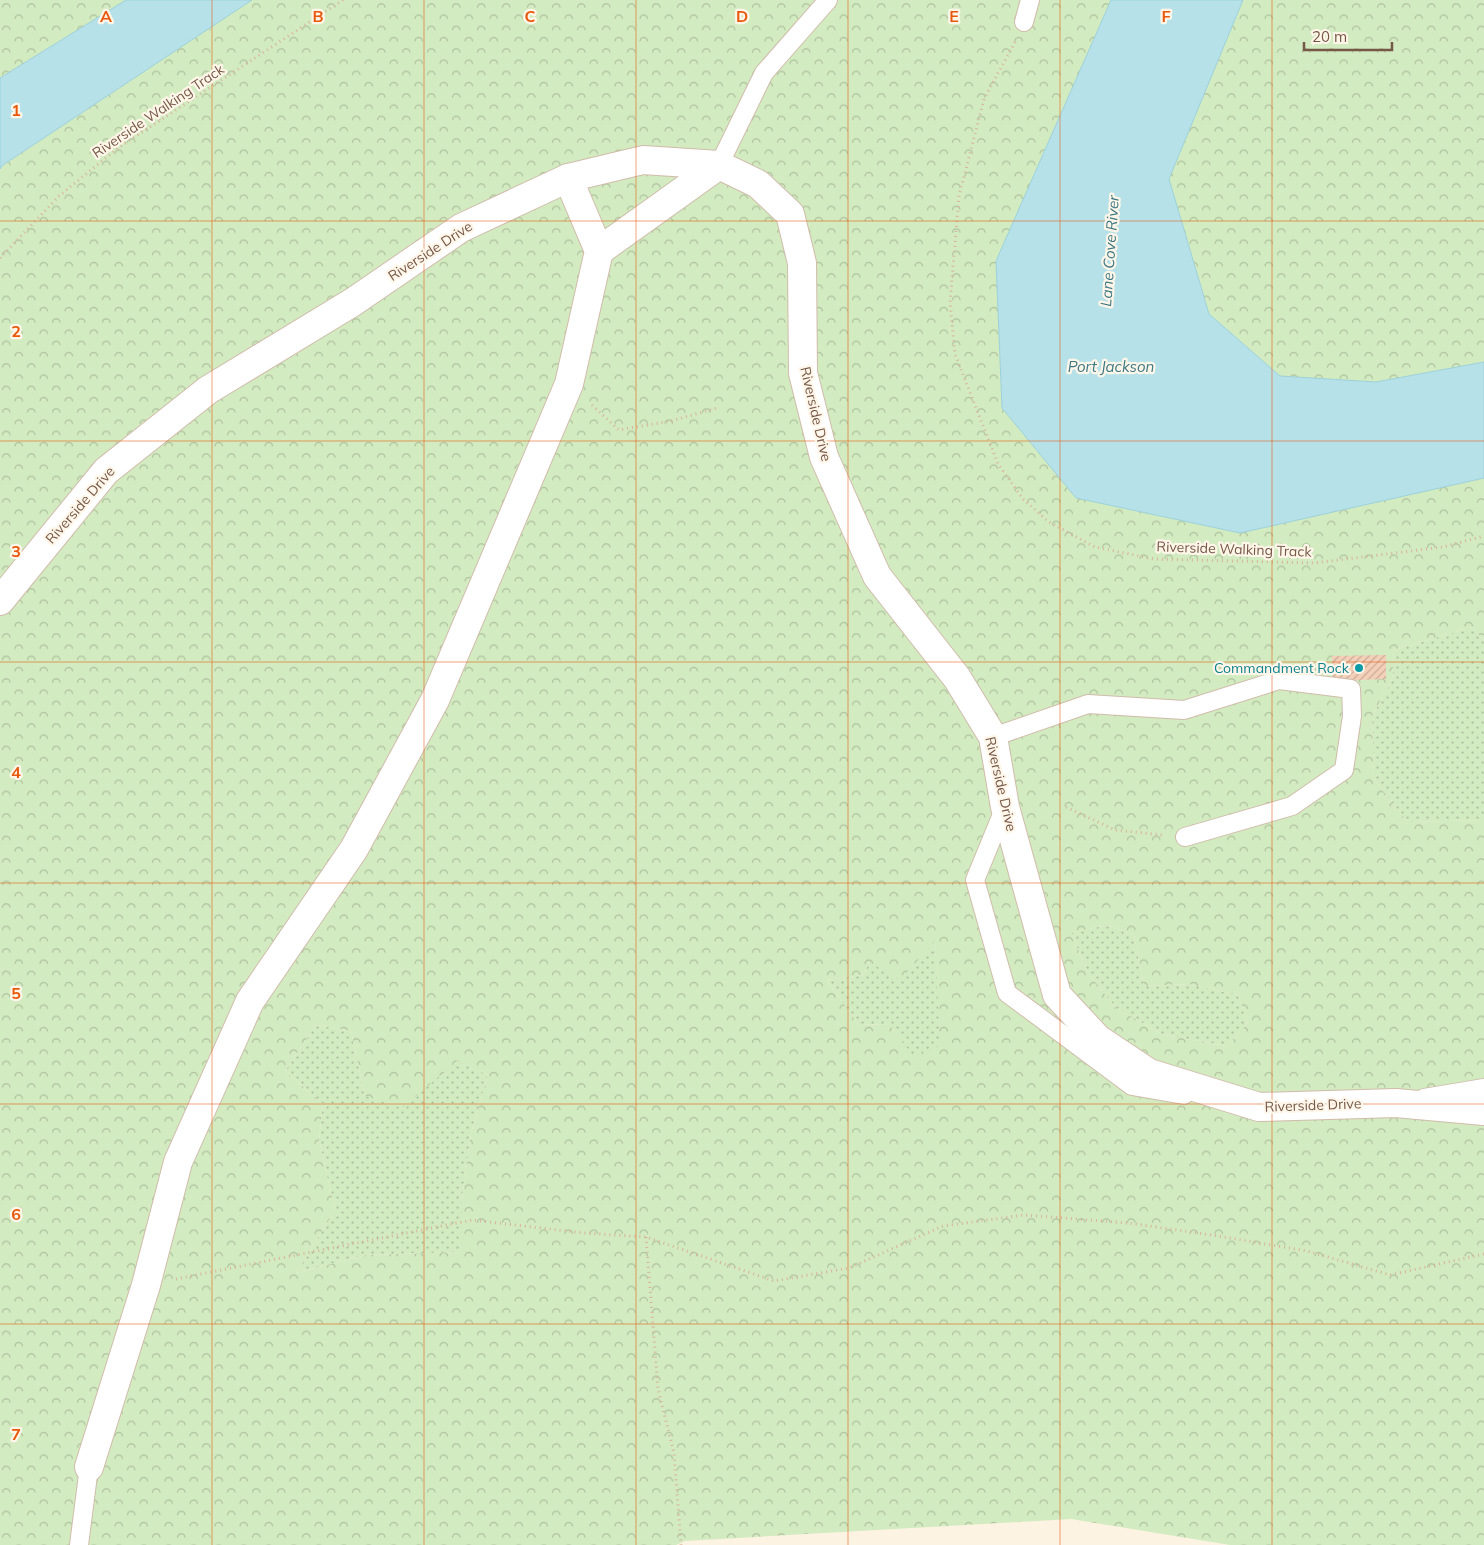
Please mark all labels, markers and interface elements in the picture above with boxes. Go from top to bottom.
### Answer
text: A [100,6,112,26]
text: B [312,6,324,26]
text: C [525,6,536,26]
text: D [736,6,748,26]
text: E [949,6,959,26]
text: F [1161,6,1171,26]
scale bar [1304,20,1392,52]
text: 20 m [1312,27,1347,46]
street label: Riverside Walking Track [89,60,228,162]
text: 1 [11,100,21,120]
water label: Lane Cove River [1096,194,1123,307]
street label: Riverside Drive [385,217,475,285]
text: 2 [11,321,21,341]
water label: Port Jackson [1068,357,1155,376]
street label: Riverside Drive [796,365,836,463]
street label: Riverside Drive [41,463,119,547]
street label: Riverside Walking Track [1156,537,1313,561]
text: 3 [11,541,21,561]
place label: Commandment Rock [1214,659,1350,677]
marker: Commandment Rock [1353,662,1365,674]
street label: Riverside Drive [981,735,1021,833]
text: 4 [11,762,21,782]
text: 5 [11,983,21,1003]
street label: Riverside Drive [1264,1094,1362,1116]
text: 6 [11,1204,21,1224]
text: 7 [11,1424,21,1444]

